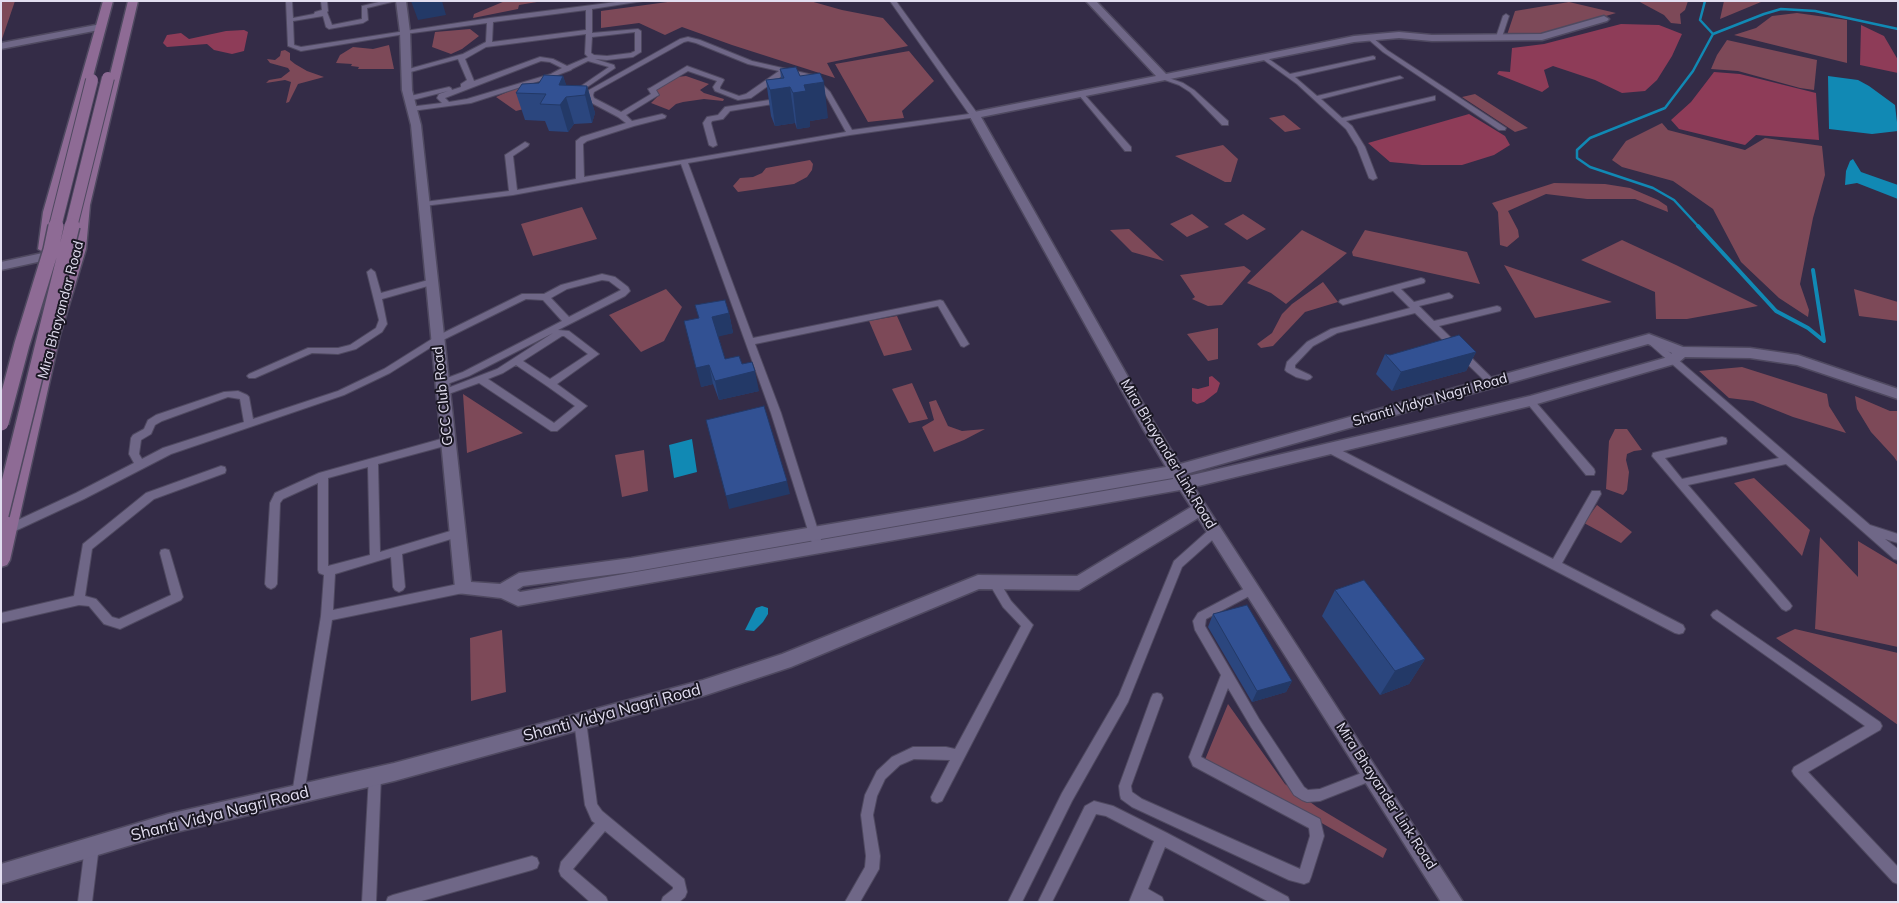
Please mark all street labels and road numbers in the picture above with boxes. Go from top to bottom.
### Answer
street label: Mira Bhayandar Road [34,239,88,381]
street label: GCC Club Road [429,345,457,447]
street label: Shanti Vidya Nagri Road [1351,370,1509,430]
street label: Mira Bhayander Link Road [1117,376,1219,532]
street label: Shanti Vidya Nagri Road [521,680,703,746]
street label: Mira Bhayander Link Road [1332,720,1440,872]
street label: Shanti Vidya Nagri Road [129,783,311,845]

